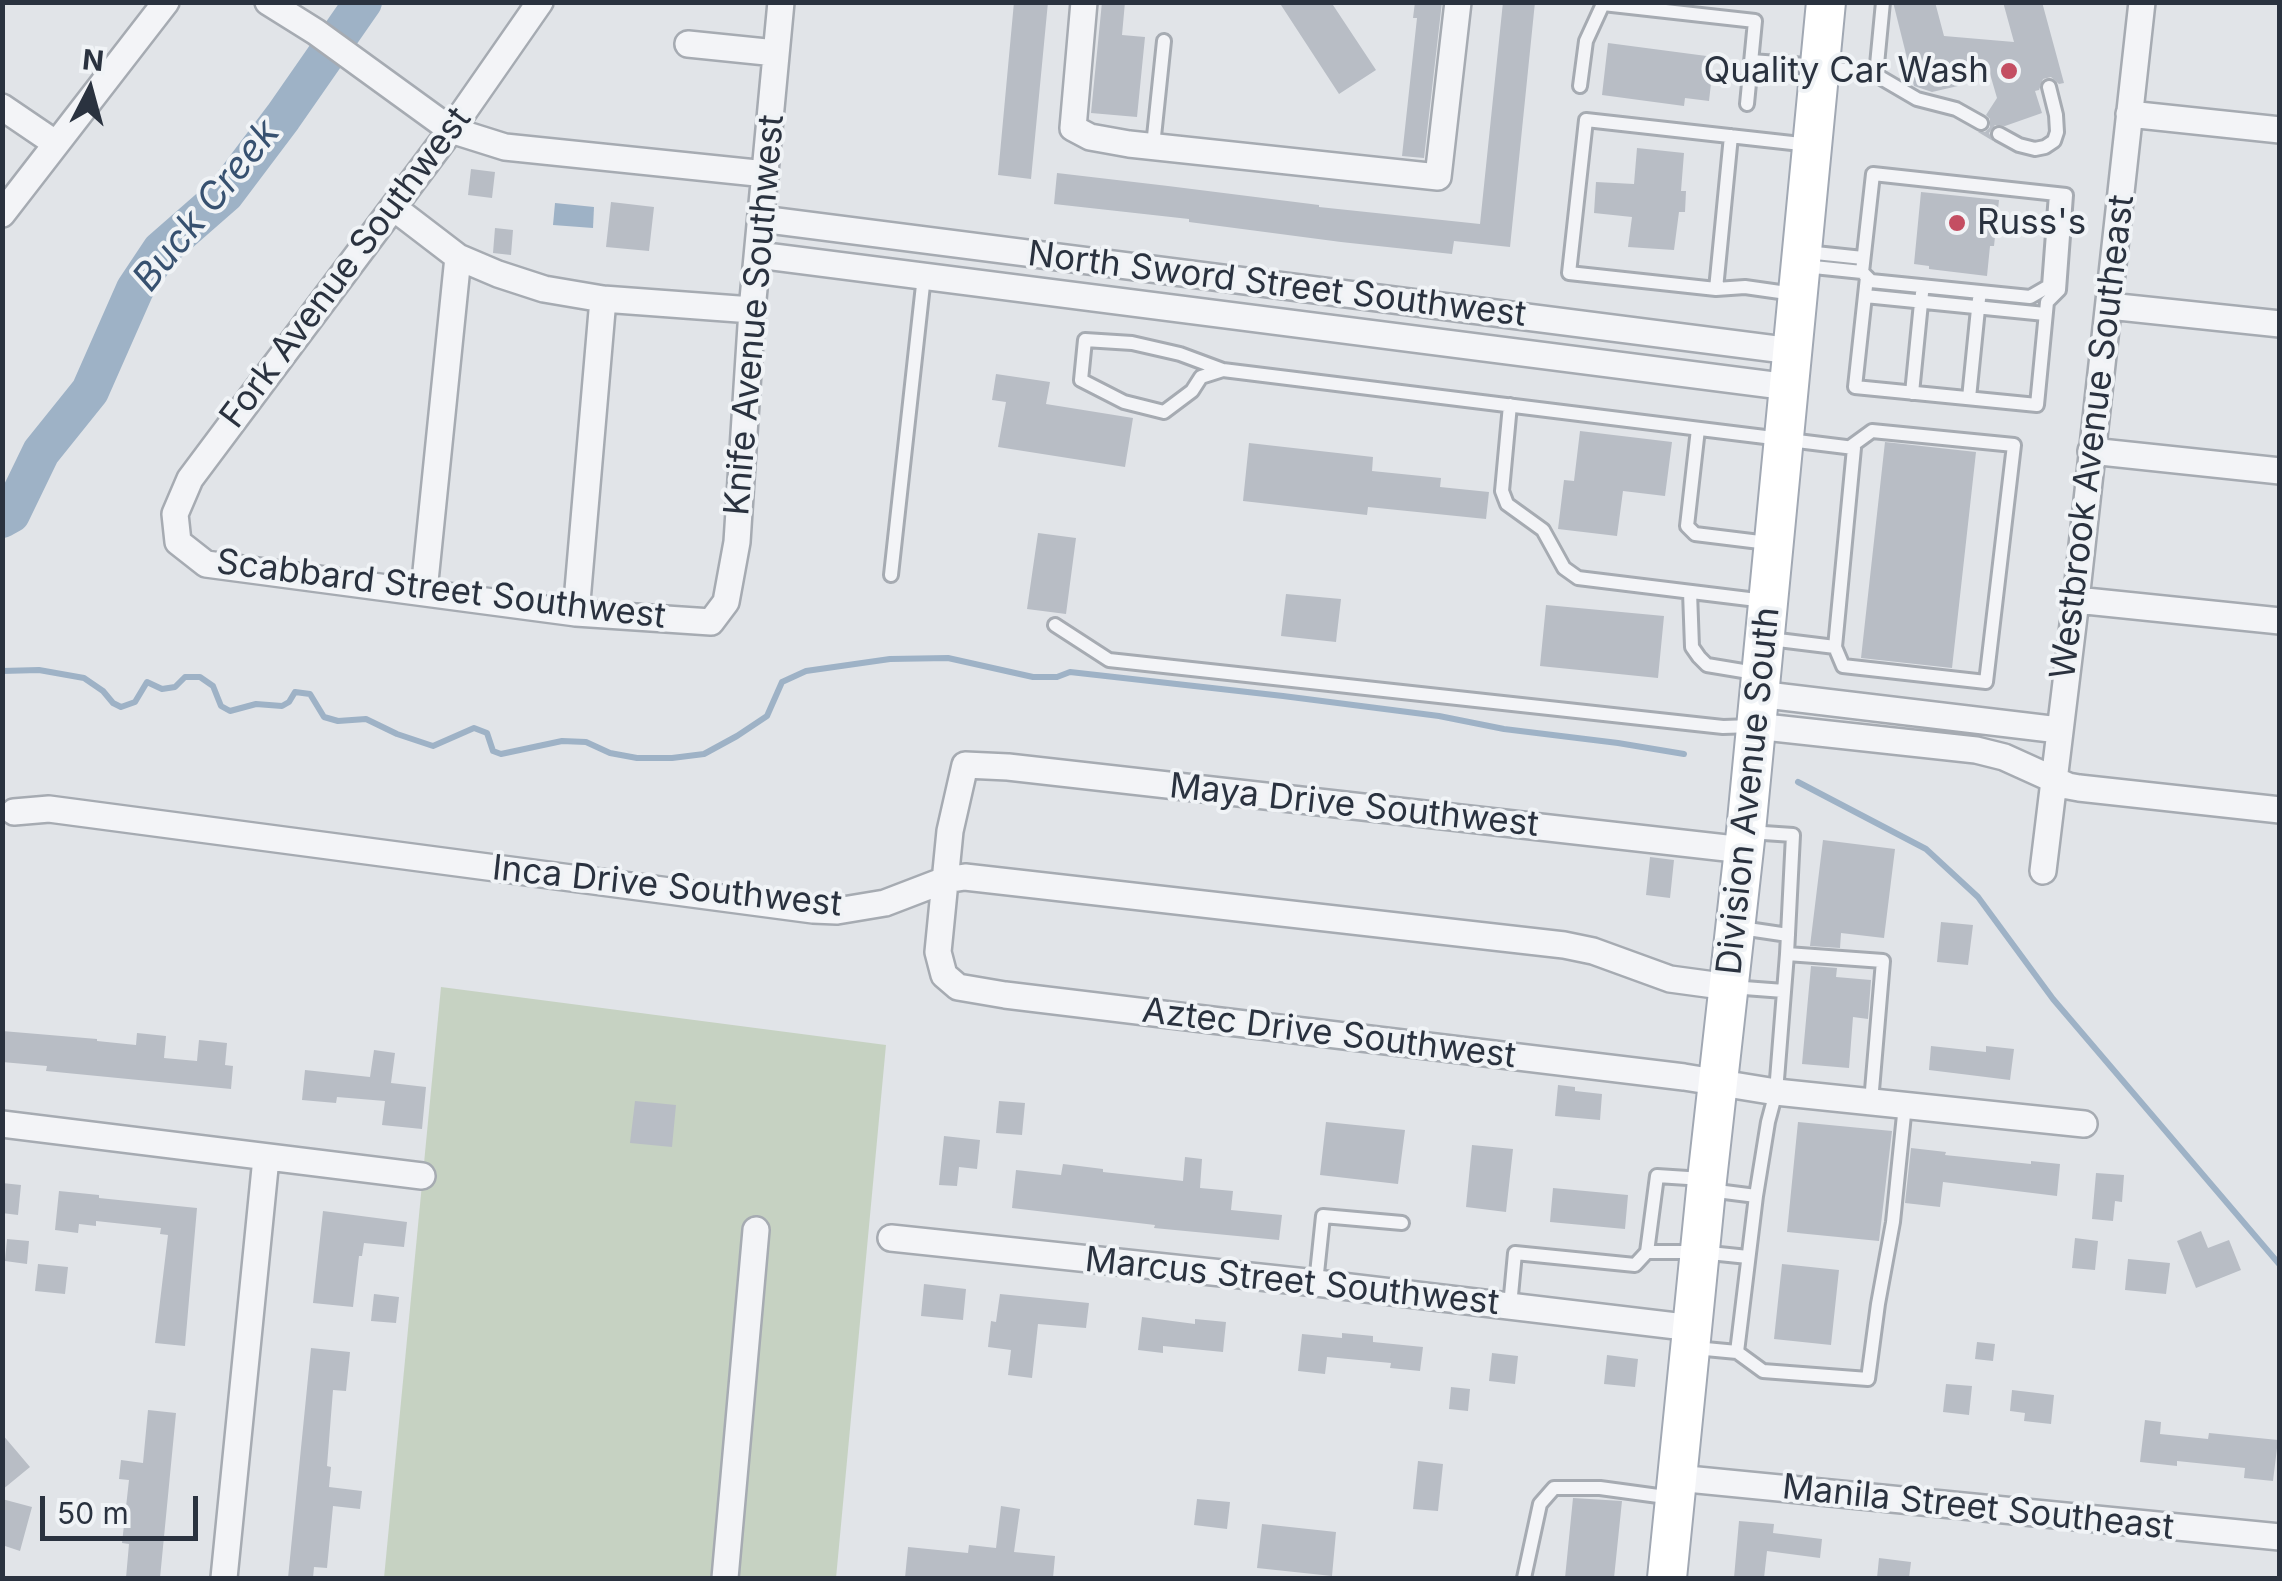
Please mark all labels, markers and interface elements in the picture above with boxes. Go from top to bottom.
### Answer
north arrow [40,40,140,140]
text: N [81,42,106,78]
place label: Quality Car Wash [1704,50,1989,92]
marker: Quality Car Wash [1998,60,2020,82]
street label: Fork Avenue Southwest [212,99,480,437]
water label: Buck Creek [124,111,290,301]
street label: Knife Avenue Southwest [717,113,793,517]
street label: Westbrook Avenue Southeast [2042,193,2144,681]
place label: Russ's [1977,202,2086,244]
marker: Russ's [1946,212,1968,234]
street label: North Sword Street Southwest [1025,234,1529,336]
street label: Scabbard Street Southwest [214,542,668,638]
street label: Division Avenue South [1709,605,1789,977]
street label: Maya Drive Southwest [1167,766,1541,846]
street label: Inca Drive Southwest [490,848,844,926]
street label: Aztec Drive Southwest [1140,990,1518,1078]
street label: Marcus Street Southwest [1083,1239,1501,1325]
street label: Manila Street Southeast [1780,1467,2176,1549]
scale bar [45,1476,202,1538]
text: 50 m [57,1495,129,1531]

